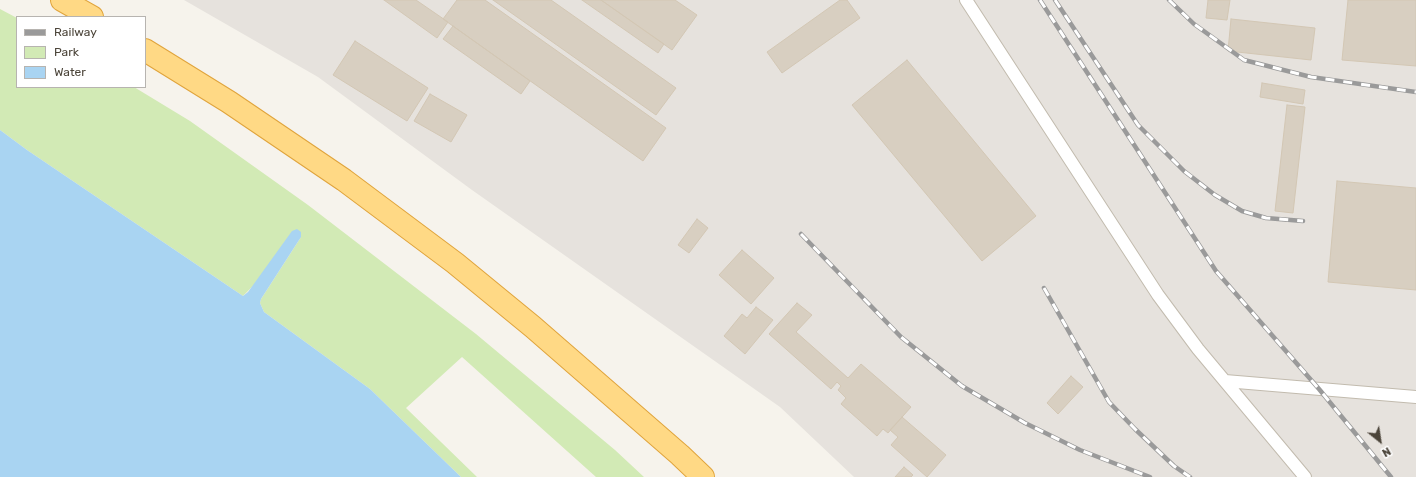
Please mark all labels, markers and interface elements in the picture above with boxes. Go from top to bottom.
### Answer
legend [16,16,146,88]
text: Railway [54,25,97,39]
text: Park [54,45,79,59]
text: Water [54,65,86,79]
north arrow [1360,421,1400,461]
text: N [1380,444,1393,459]

